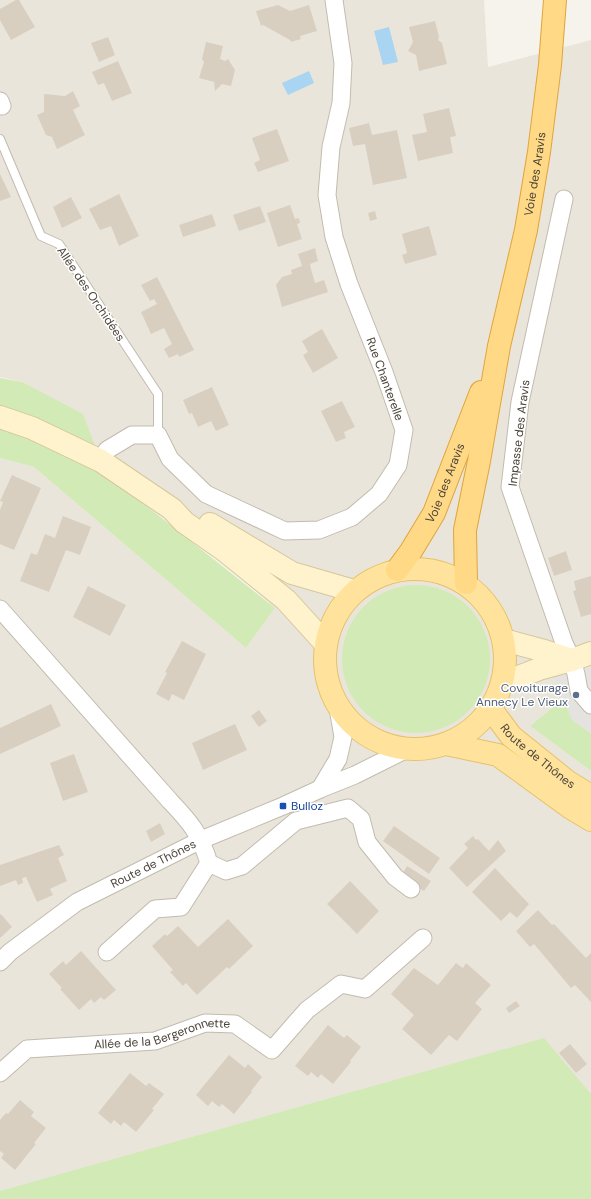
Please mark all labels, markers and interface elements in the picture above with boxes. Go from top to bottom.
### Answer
street label: Voie des Aravis [520,131,549,217]
street label: Allée des Orchidées [53,244,129,344]
street label: Rue Chanterelle [363,335,408,423]
street label: Impasse des Aravis [505,379,533,487]
street label: Voie des Aravis [422,441,468,526]
place label: Covoiturage Annecy Le Vieux [476,680,568,710]
marker: Covoiturage Annecy Le Vieux [571,690,581,700]
street label: Route de Thônes [497,721,578,792]
place label: Bulloz [291,798,323,814]
marker: Bulloz [278,801,288,811]
street label: Route de Thônes [108,836,199,892]
street label: Allée de la Bergeronnette [93,1015,231,1053]

